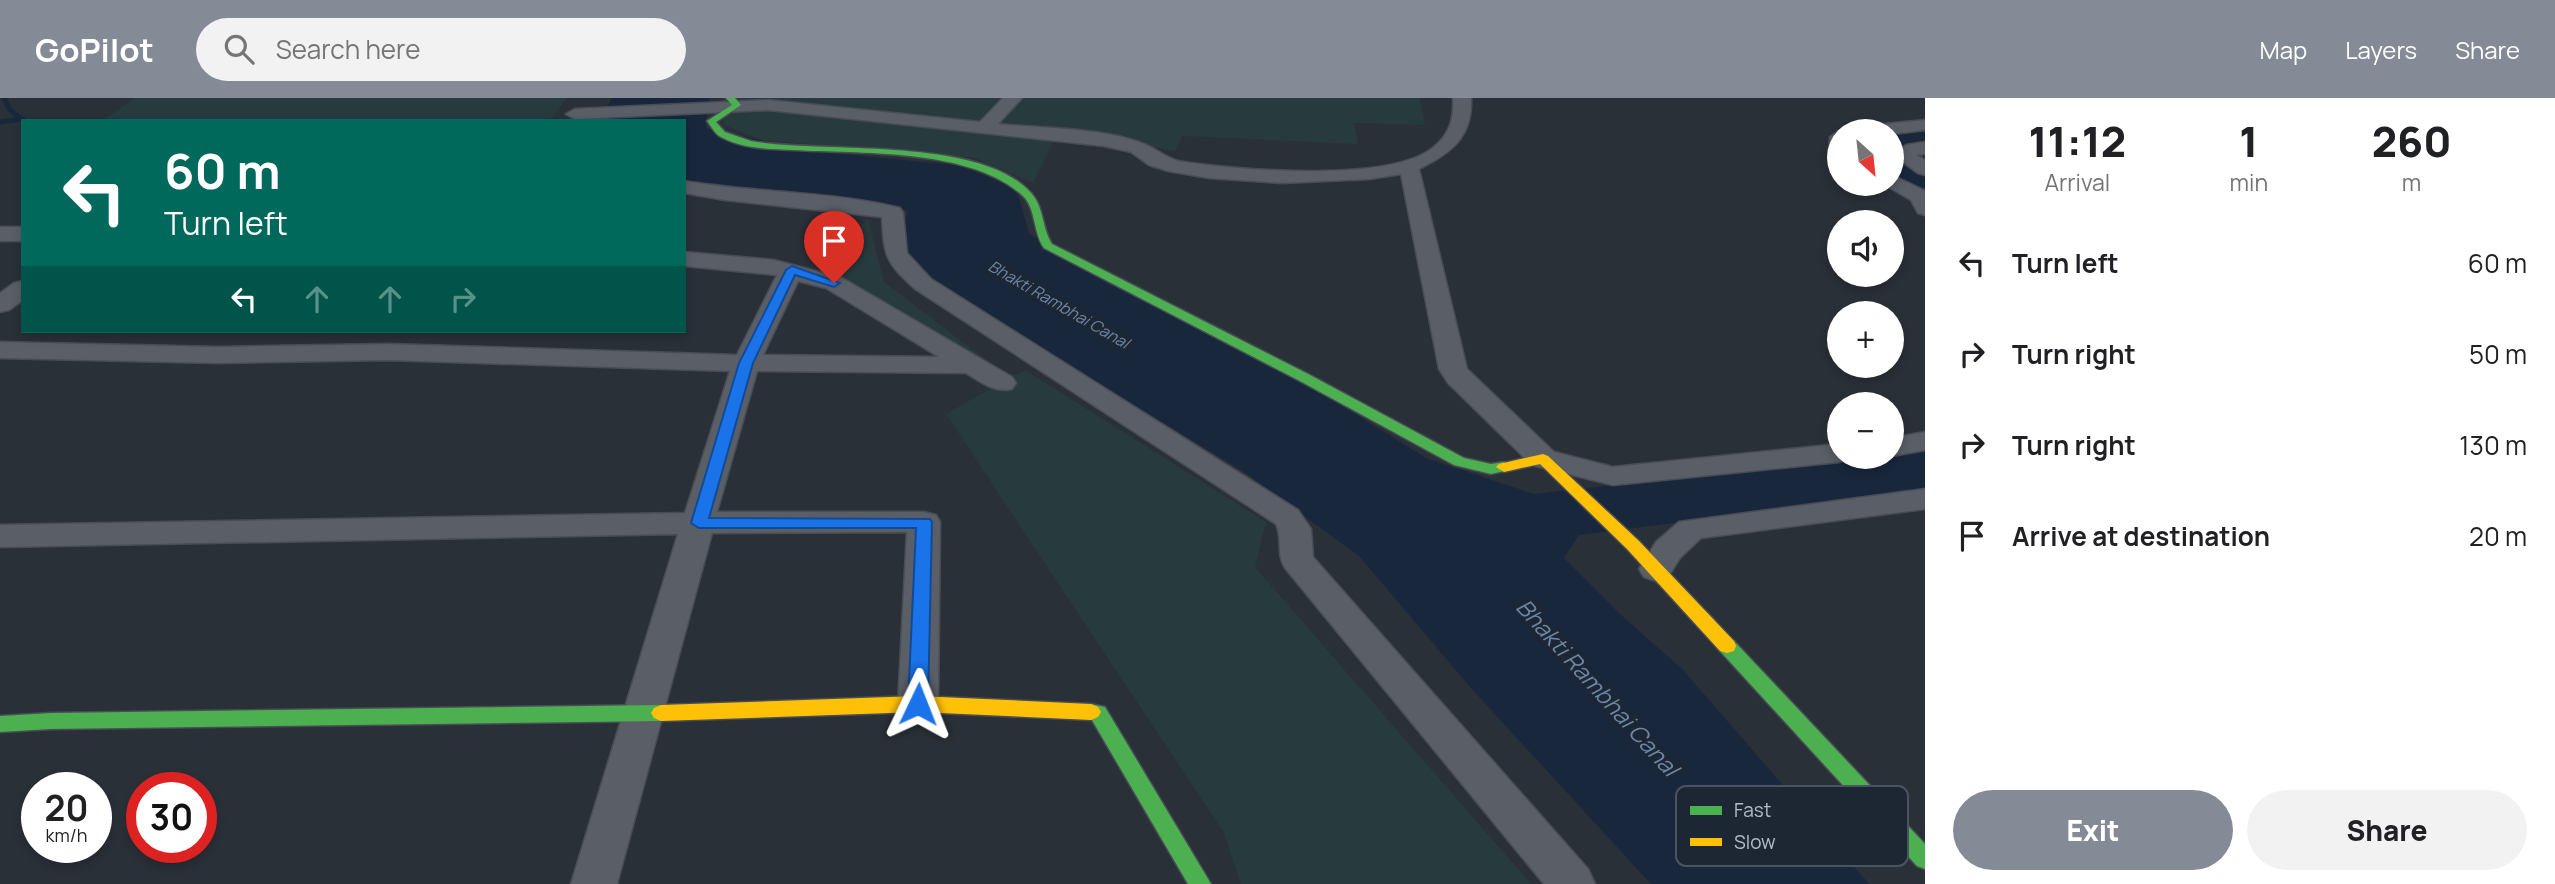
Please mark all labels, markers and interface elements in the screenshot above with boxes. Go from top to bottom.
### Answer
search box [196,18,686,81]
text: GoPilot [35,27,154,72]
icon: search [220,30,258,68]
text: Search here [276,31,420,67]
text: Map [2260,33,2307,66]
text: Layers [2345,33,2417,66]
text: Share [2455,33,2520,66]
text: 11:12 [2029,112,2126,170]
text: 1 [2239,112,2258,170]
text: 260 [2372,112,2451,170]
north arrow [1827,119,1904,196]
map controls [1827,119,1904,469]
text: 60 m [164,137,281,204]
icon: left [49,147,140,238]
text: Arrival [2044,166,2110,198]
text: min [2230,166,2268,198]
text: m [2402,166,2421,198]
text: Turn left [164,201,288,245]
button: sound [1827,210,1904,287]
pin [804,211,864,283]
icon: arrive [815,222,853,260]
icon: left [1953,244,1991,282]
text: Turn left [2012,245,2119,281]
text: 60 m [2468,245,2527,281]
water label: Bhakti Rambhai Canal [985,255,1135,354]
icon: left [225,280,263,318]
icon: ahead [298,280,336,318]
icon: ahead [371,280,409,318]
icon: right [444,280,482,318]
button: + [1827,301,1904,378]
icon: right [1953,335,1991,373]
text: Turn right [2012,336,2136,372]
text: 50 m [2469,336,2527,372]
button: − [1827,392,1904,469]
icon: right [1953,426,1991,464]
text: Turn right [2012,427,2136,463]
text: 130 m [2459,427,2527,463]
icon: arrive [1953,517,1991,555]
text: Arrive at destination [2012,518,2270,554]
text: 20 m [2469,518,2527,554]
water label: Bhakti Rambhai Canal [1509,591,1688,785]
position arrow [881,667,955,741]
speed limit sign: 30 [126,772,217,863]
text: 20 [45,784,88,832]
legend [1676,786,1908,866]
button: Exit [1953,790,2233,870]
button: Share [2247,790,2527,870]
text: Fast [1734,797,1771,823]
text: km/h [46,823,87,847]
text: Slow [1734,829,1776,855]

